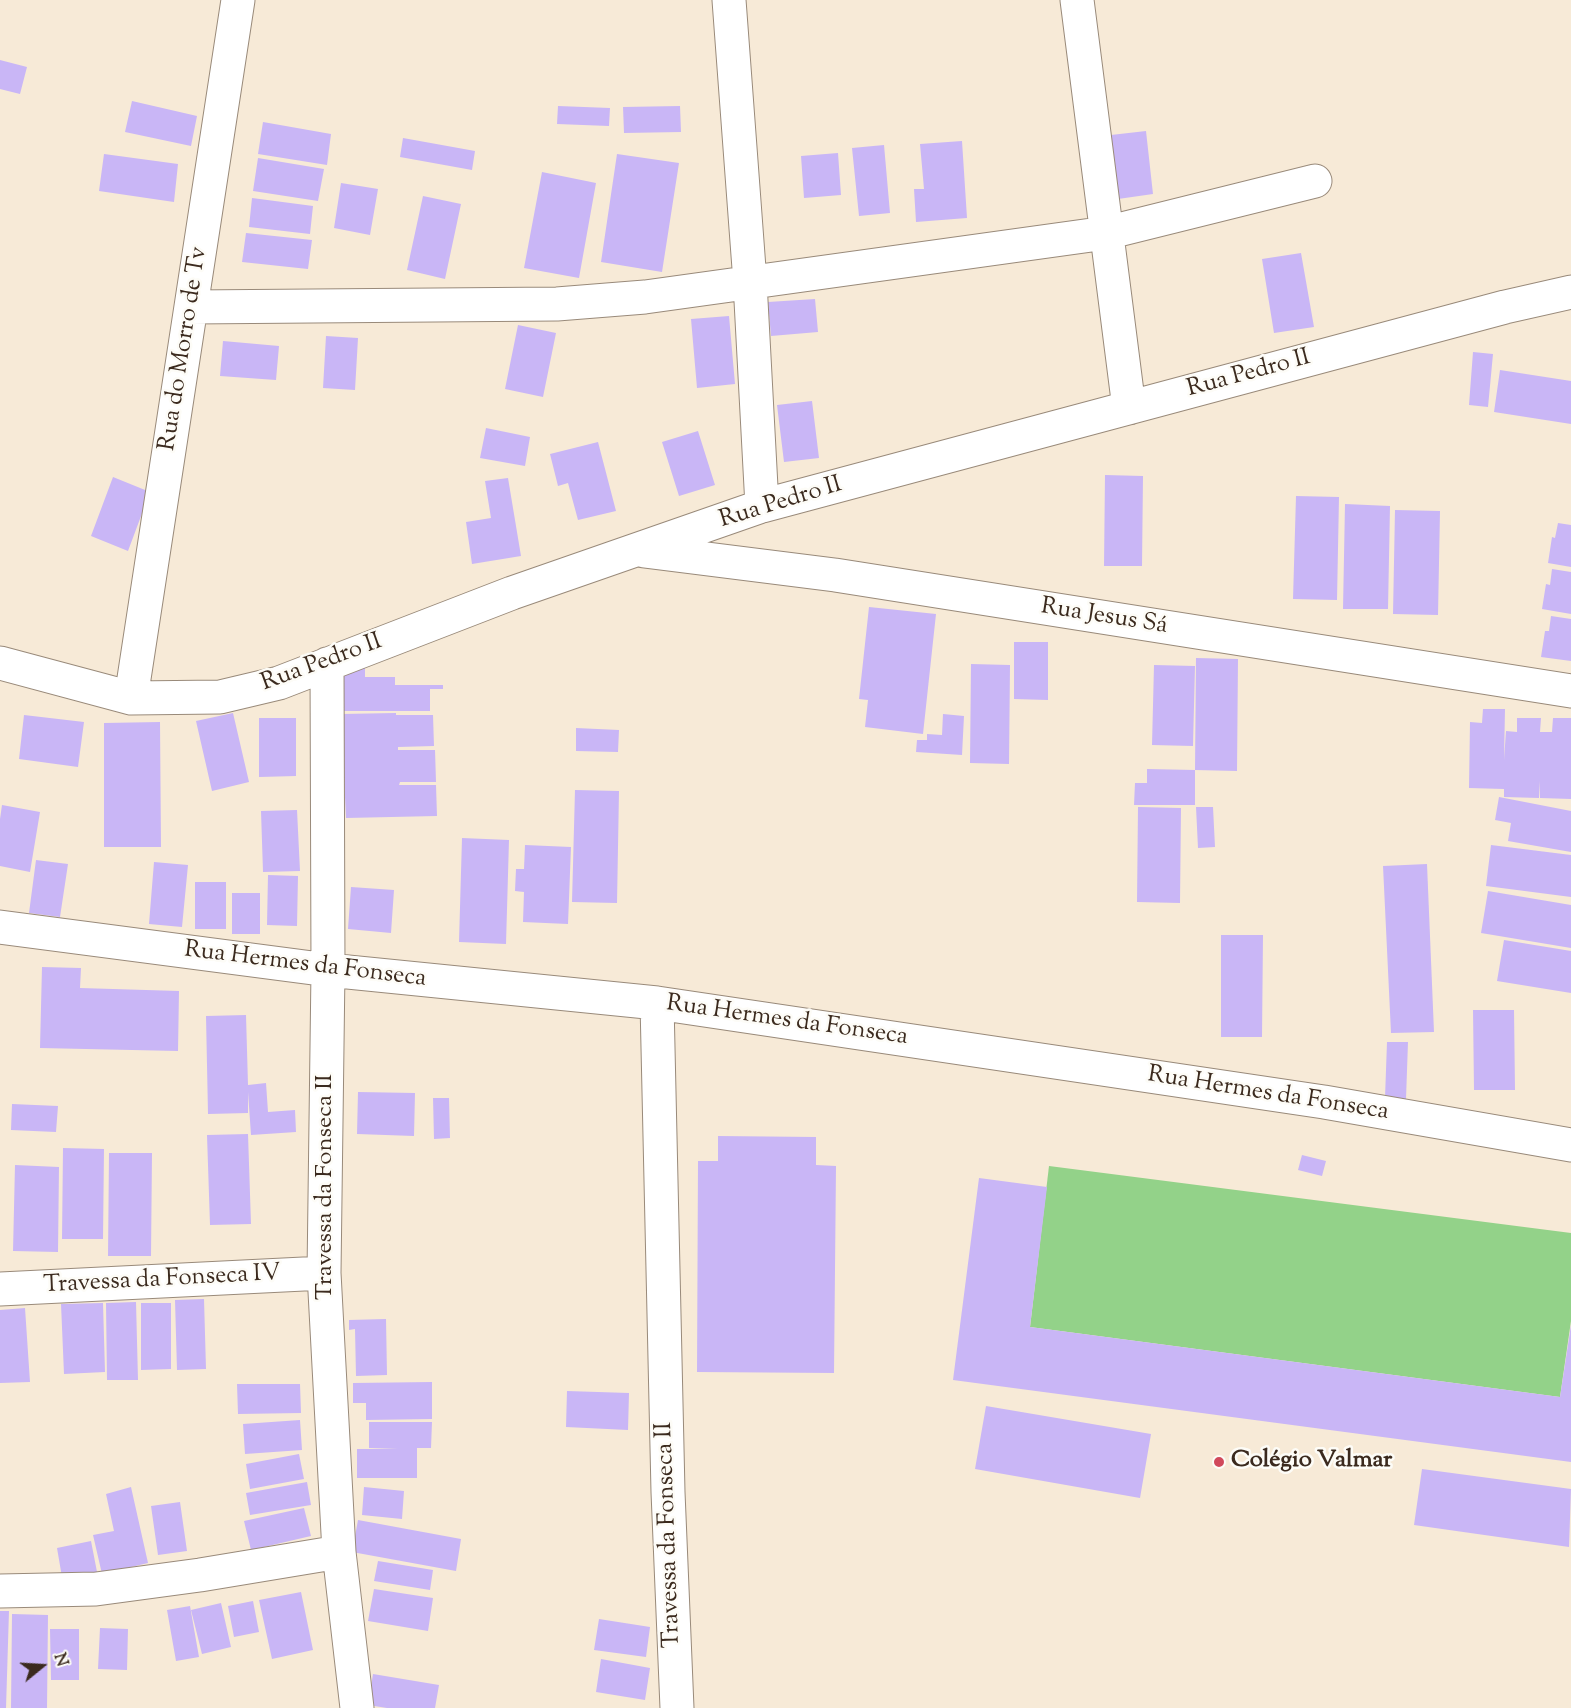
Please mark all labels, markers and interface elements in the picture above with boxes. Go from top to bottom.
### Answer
street label: Rua do Morro de Tv [155,245,215,453]
street label: Rua Pedro II [1184,345,1314,405]
street label: Rua Pedro II [716,472,846,536]
street label: Rua Jesus Sá [1039,594,1169,642]
street label: Rua Pedro II [258,629,386,699]
street label: Rua Hermes da Fonseca [182,937,428,995]
street label: Rua Hermes da Fonseca [664,991,910,1053]
street label: Rua Hermes da Fonseca [1145,1062,1391,1128]
street label: Travessa da Fonseca II [313,1074,341,1300]
street label: Travessa da Fonseca IV [43,1260,281,1302]
street label: Travessa da Fonseca II [652,1422,688,1648]
place label: Colégio Valmar [1231,1448,1392,1476]
marker: Colégio Valmar [1212,1455,1226,1469]
north arrow [12,1636,72,1696]
text: N [47,1651,73,1670]

